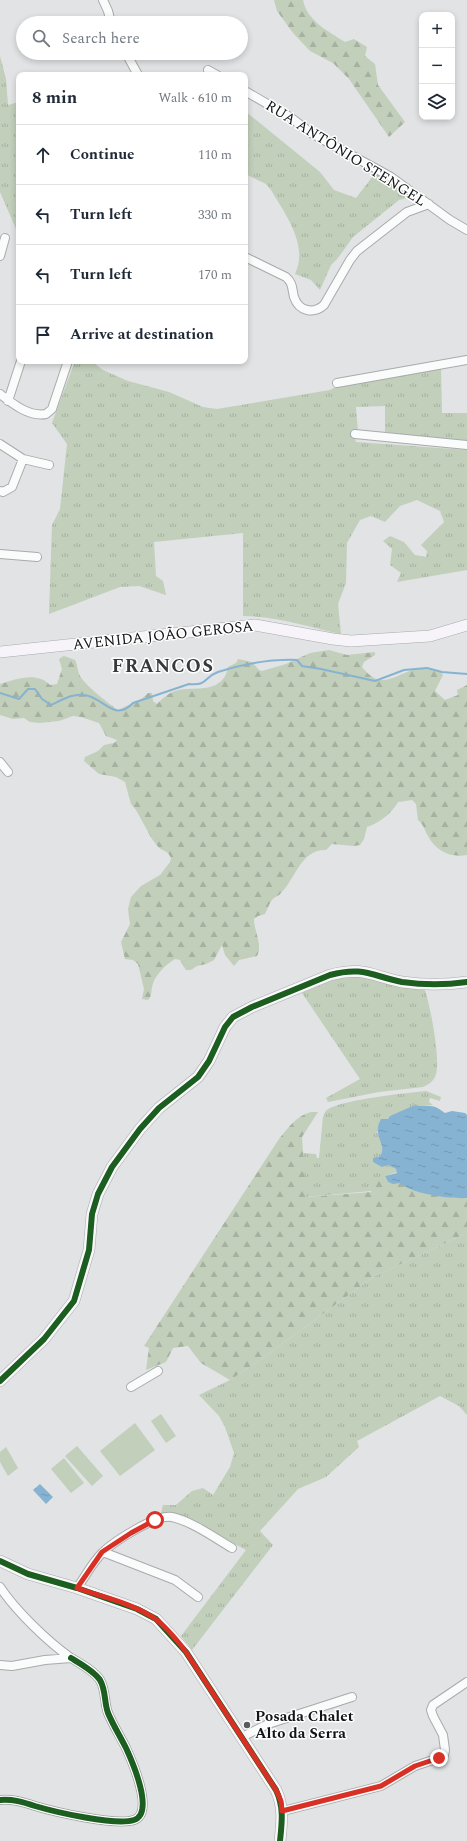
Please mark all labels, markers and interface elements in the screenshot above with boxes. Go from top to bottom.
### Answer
map controls [419,12,455,120]
button: + [419,12,455,48]
search box [16,16,248,60]
icon: search [30,27,52,49]
text: Search here [62,27,140,50]
button: − [419,48,455,84]
button: layers [419,84,455,120]
text: 8 min [32,85,77,111]
text: Walk · 610 m [158,88,232,108]
street label: RUA ANTÔNIO STENGEL [261,94,431,212]
text: Continue [70,143,135,166]
icon: ahead [32,144,54,166]
text: 110 m [198,145,232,165]
text: Turn left [70,203,132,226]
icon: left [32,204,54,226]
text: 330 m [198,205,232,225]
text: Turn left [70,263,132,286]
icon: left [32,264,54,286]
text: 170 m [198,265,232,285]
text: Arrive at destination [70,323,214,346]
icon: arrive [32,324,54,346]
street label: AVENIDA JOÃO GEROSA [72,615,254,656]
district label: FRANCOS [112,652,214,681]
route start [146,1511,164,1529]
place label: Posada Chalet Alto da Serra [255,1705,354,1745]
marker: Posada Chalet Alto da Serra [242,1720,252,1730]
route end [430,1749,448,1767]

